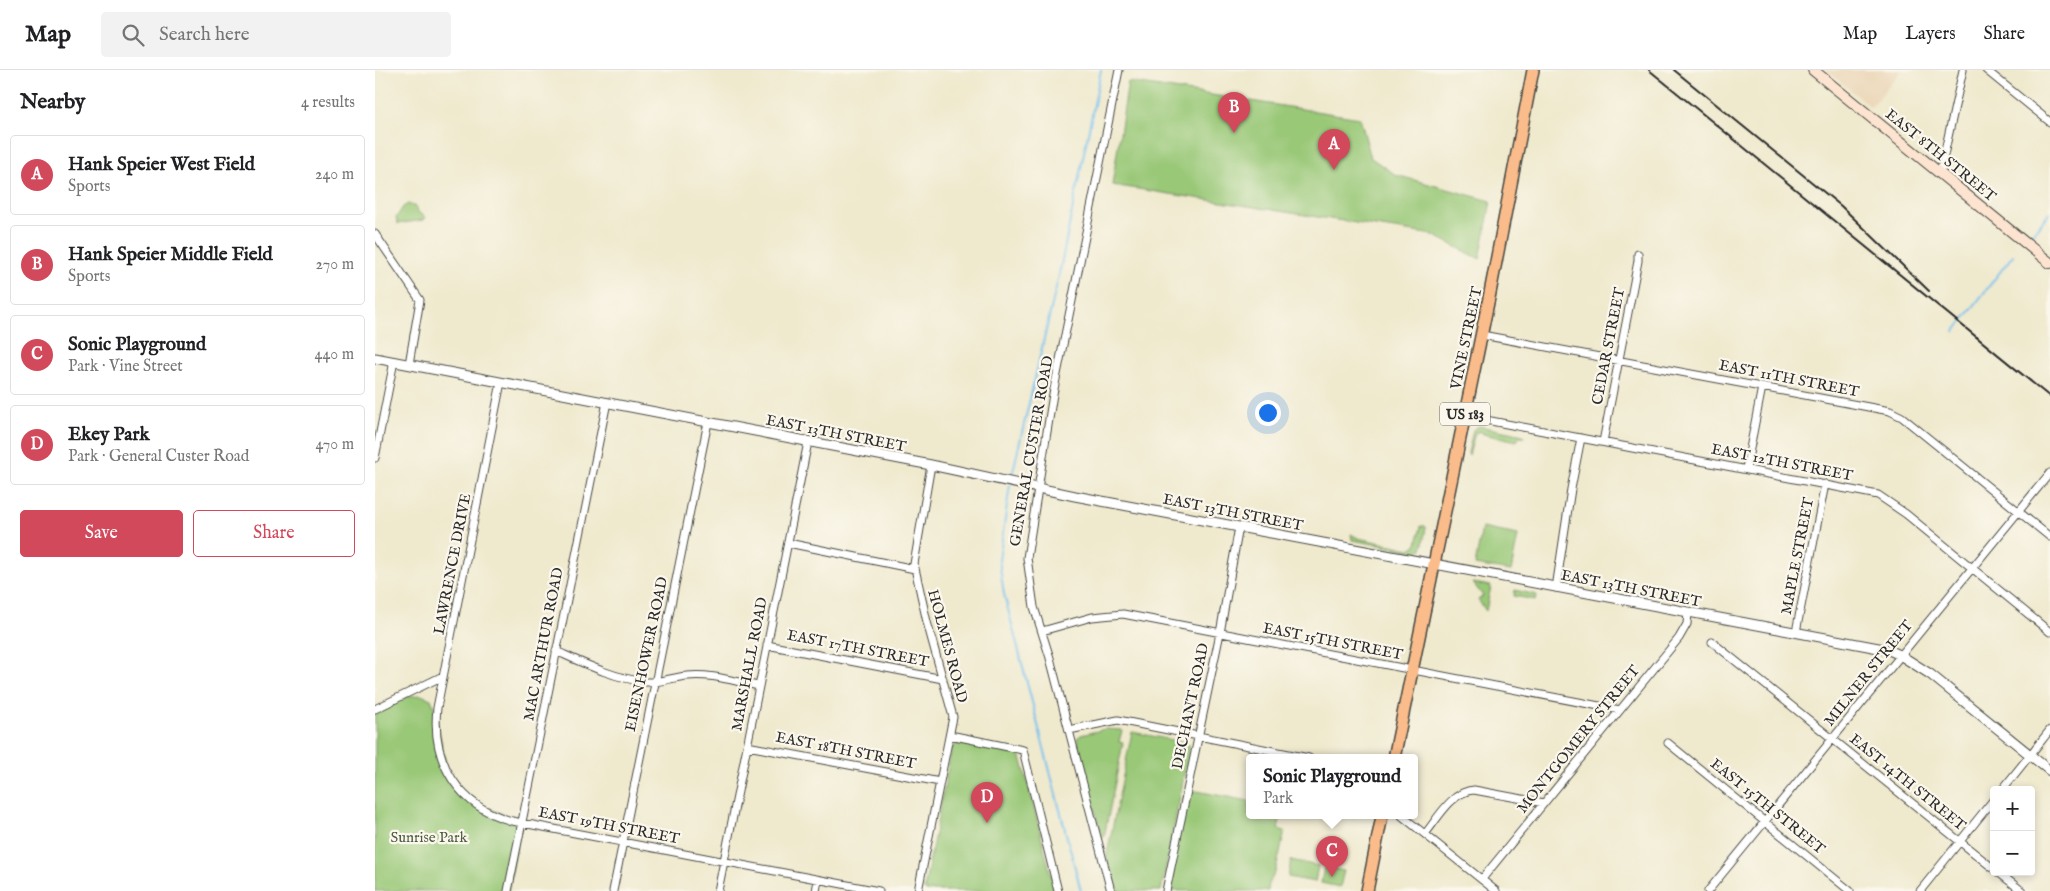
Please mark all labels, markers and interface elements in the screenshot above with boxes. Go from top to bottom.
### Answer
search box [101,12,451,57]
text: Map [25,19,71,50]
icon: search [119,21,147,49]
text: Search here [159,23,250,47]
text: Map [1843,23,1877,46]
text: Layers [1905,23,1956,46]
text: Share [1984,23,2025,46]
text: Nearby [20,89,85,116]
pin: B [1218,92,1250,133]
text: 4 results [301,93,355,113]
street label: EAST 8TH STREET [1881,105,2000,206]
pin: A [1318,129,1350,170]
text: Hank Speier West Field [68,153,255,177]
text: A [32,165,42,185]
text: 240 m [315,165,354,185]
text: Sports [68,177,110,197]
text: Hank Speier Middle Field [68,243,273,267]
text: B [32,255,42,275]
text: 270 m [315,255,354,275]
text: Sports [68,267,110,287]
street label: VINE STREET [1446,285,1487,392]
street label: CEDAR STREET [1588,286,1629,406]
text: Sonic Playground [68,333,206,357]
text: C [31,345,43,365]
text: 440 m [315,345,354,365]
street label: GENERAL CUSTER ROAD [1005,354,1058,548]
street label: EAST 11TH STREET [1717,356,1861,401]
text: Park · Vine Street [68,357,183,377]
your location [1255,400,1281,426]
road number: US 183 [1440,402,1490,426]
street label: EAST 13TH STREET [764,411,908,456]
text: Ekey Park [68,423,150,447]
text: D [31,435,43,455]
text: 470 m [315,435,354,455]
street label: EAST 12TH STREET [1710,439,1854,486]
text: Park · General Custer Road [68,447,249,467]
street label: EAST 13TH STREET [1161,490,1305,535]
street label: LAWRENCE DRIVE [430,492,475,636]
street label: MAPLE STREET [1777,496,1818,616]
button: Save [20,510,183,557]
button: Share [193,510,355,557]
street label: MAC ARTHUR ROAD [519,566,568,722]
street label: EAST 13TH STREET [1559,566,1703,611]
street label: EISENHOWER ROAD [621,575,672,733]
street label: HOLMES ROAD [923,587,972,705]
street label: MARSHALL ROAD [727,595,772,733]
street label: MILNER STREET [1820,616,1917,730]
street label: EAST 15TH STREET [1261,619,1405,664]
street label: EAST 17TH STREET [786,625,930,672]
street label: DECHANT ROAD [1168,641,1213,771]
street label: MONTGOMERY STREET [1513,661,1644,817]
street label: EAST 18TH STREET [774,728,918,773]
street label: EAST 14TH STREET [1846,730,1970,835]
popup [1246,754,1418,819]
street label: EAST 15TH STREET [1706,754,1829,859]
text: Sonic Playground [1263,765,1401,789]
pin: D [971,782,1003,823]
map controls [1990,786,2035,876]
button: + [1990,786,2035,831]
text: Park [1263,789,1293,809]
street label: EAST 19TH STREET [537,802,681,849]
park label: Sunrise Park [391,828,468,847]
button: − [1990,831,2035,876]
pin: C [1316,836,1348,877]

